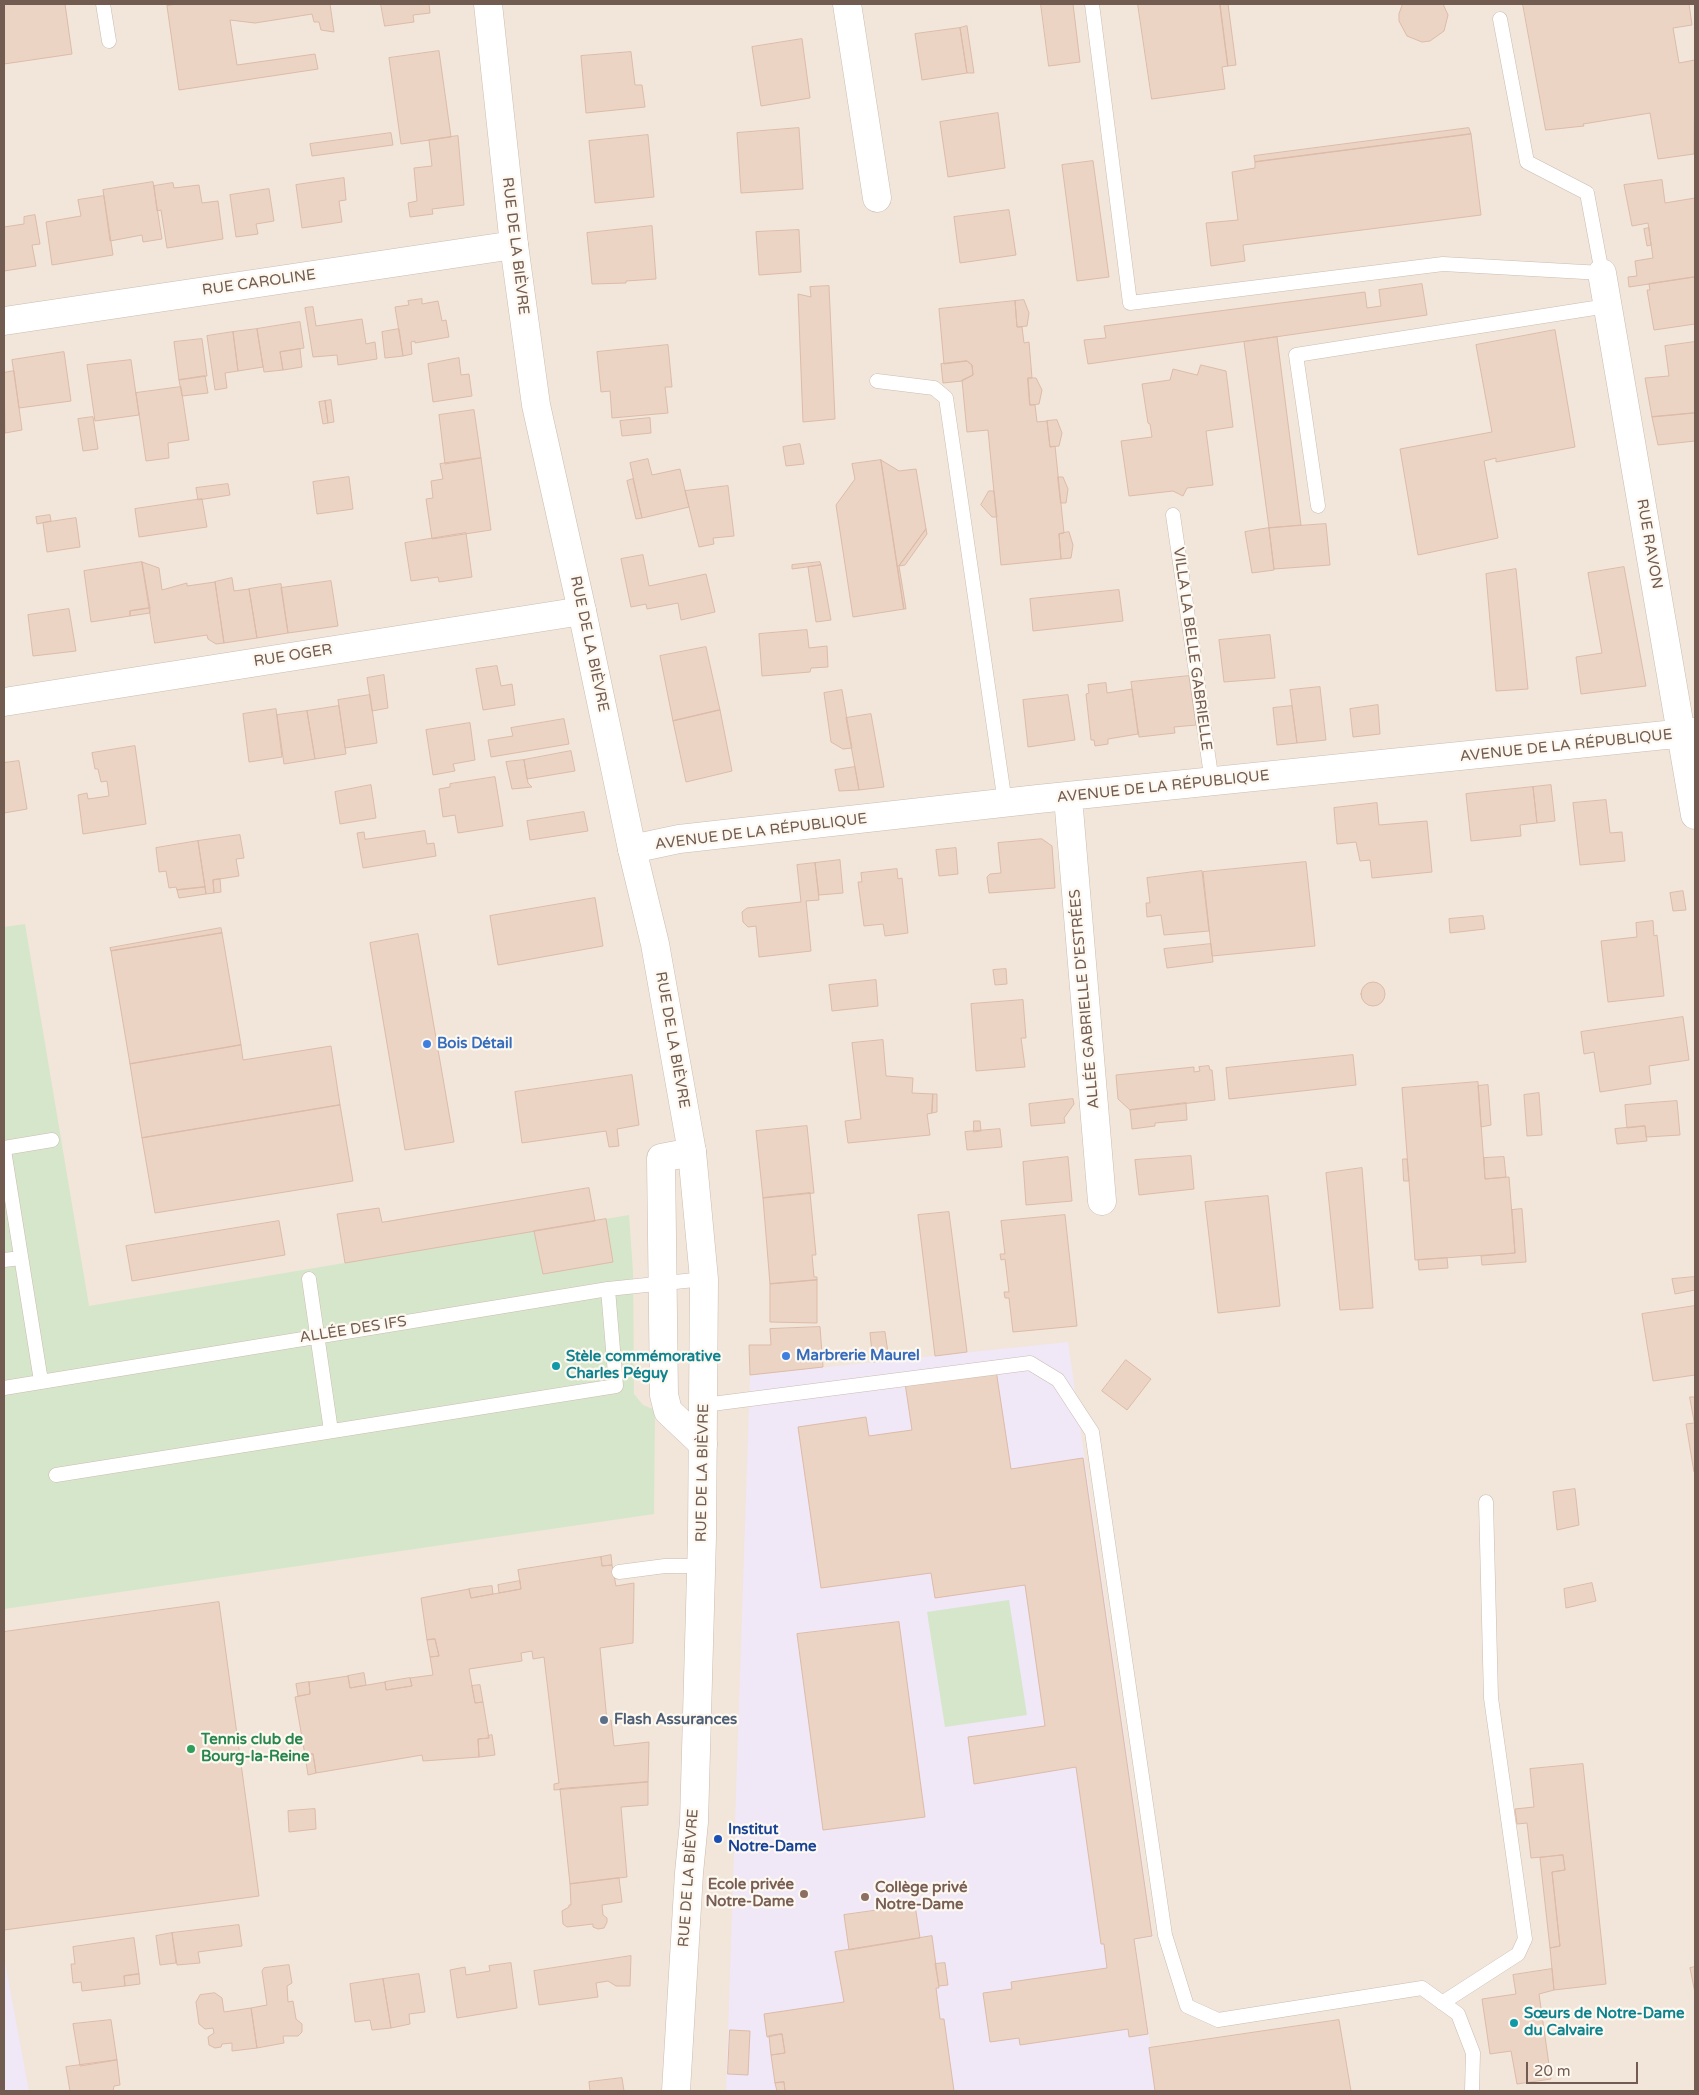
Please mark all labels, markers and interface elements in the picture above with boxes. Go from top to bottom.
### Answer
street label: RUE DE LA BIÈVRE [498,176,532,316]
street label: RUE CAROLINE [201,266,317,300]
street label: RUE RAVON [1632,498,1666,590]
street label: VILLA LA BELLE GABRIELLE [1169,546,1215,752]
street label: RUE DE LA BIÈVRE [566,574,612,714]
street label: RUE OGER [252,641,334,671]
street label: AVENUE DE LA RÉPUBLIQUE [1459,726,1673,766]
street label: AVENUE DE LA RÉPUBLIQUE [1056,767,1270,807]
street label: AVENUE DE LA RÉPUBLIQUE [654,810,868,854]
street label: ALLÉE GABRIELLE D'ESTRÉES [1066,888,1104,1110]
street label: RUE DE LA BIÈVRE [651,970,693,1110]
place label: Bois Détail [437,1035,512,1053]
marker: Bois Détail [421,1038,433,1050]
street label: ALLÉE DES IFS [298,1313,408,1347]
place label: Marbrerie Maurel [796,1347,920,1365]
place label: Stèle commémorative Charles Péguy [566,1348,721,1383]
marker: Marbrerie Maurel [780,1350,792,1362]
marker: Stèle commémorative Charles Péguy [550,1360,562,1372]
street label: RUE DE LA BIÈVRE [693,1404,713,1542]
place label: Flash Assurances [614,1711,737,1729]
marker: Flash Assurances [598,1714,610,1726]
place label: Tennis club de Bourg-la-Reine [201,1731,309,1766]
marker: Tennis club de Bourg-la-Reine [185,1743,197,1755]
street label: RUE DE LA BIÈVRE [675,1808,703,1948]
place label: Institut Notre-Dame [728,1821,817,1856]
marker: Institut Notre-Dame [712,1833,724,1845]
place label: Ecole privée Notre-Dame [705,1876,794,1911]
place label: Collège privé Notre-Dame [875,1879,967,1914]
marker: Ecole privée Notre-Dame [798,1888,810,1900]
marker: Collège privé Notre-Dame [859,1891,871,1903]
place label: Sœurs de Notre-Dame du Calvaire [1524,2005,1684,2040]
marker: Sœurs de Notre-Dame du Calvaire [1508,2017,1520,2029]
scale bar [1529,2052,1642,2084]
text: 20 m [1534,2062,1571,2080]

